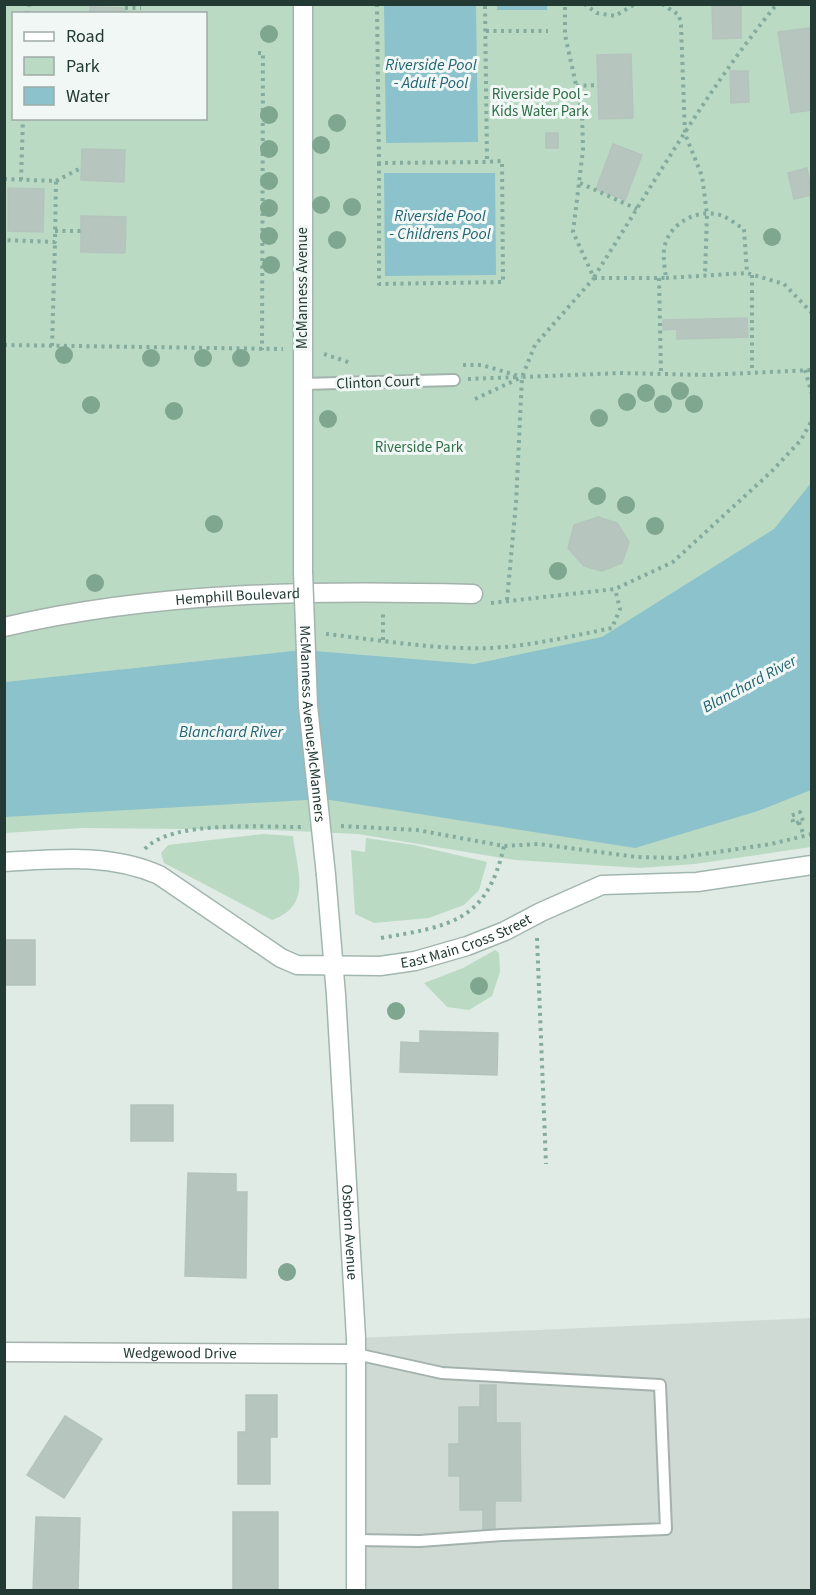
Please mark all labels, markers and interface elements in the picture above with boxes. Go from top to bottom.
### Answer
legend [12,12,207,120]
text: Road [66,24,105,49]
text: Park [66,54,100,79]
water label: Riverside Pool - Adult Pool [385,54,477,94]
text: Water [66,84,110,109]
park label: Riverside Pool - Kids Water Park [491,84,589,122]
water label: Riverside Pool - Childrens Pool [389,205,491,245]
street label: McManness Avenue [292,227,313,349]
street label: Clinton Court [336,371,420,394]
park label: Riverside Park [375,437,464,458]
street label: Hemphill Boulevard [175,583,300,611]
street label: McManness Avenue;McManners [294,625,330,823]
water label: Blanchard River [698,649,802,718]
water label: Blanchard River [179,721,285,743]
street label: East Main Cross Street [399,909,535,974]
street label: Osborn Avenue [336,1184,363,1280]
street label: Wedgewood Drive [123,1343,237,1364]

